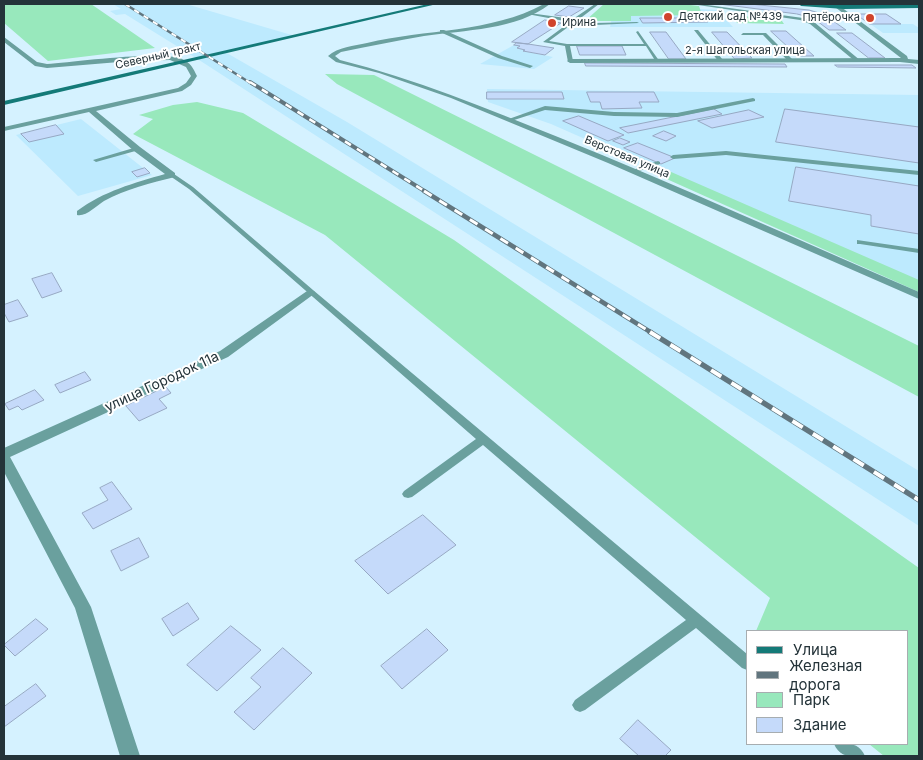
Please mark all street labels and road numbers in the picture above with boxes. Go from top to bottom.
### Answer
street label: Северный тракт [114,40,202,72]
street label: 2-я Шагольская улица [685,44,805,58]
street label: Верстовая улица [583,133,671,181]
street label: улица Городок 11а [102,348,222,416]

